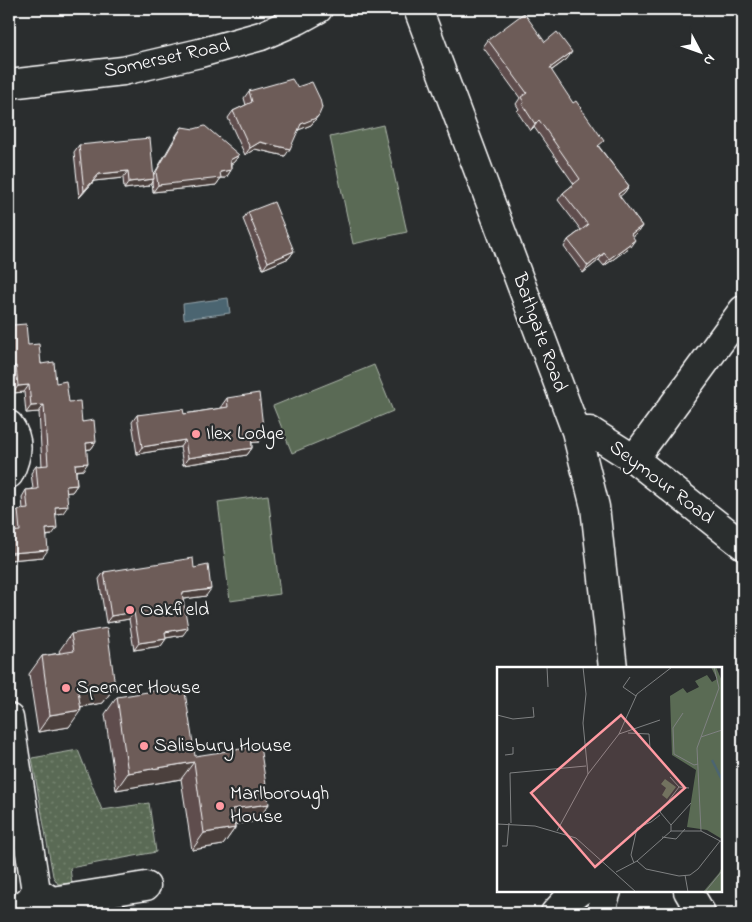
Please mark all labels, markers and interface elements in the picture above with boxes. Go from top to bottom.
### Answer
north arrow [674,28,724,78]
street label: Somerset Road [101,31,233,87]
text: N [698,49,720,70]
street label: Bathgate Road [503,269,574,397]
place label: Ilex Lodge [206,420,284,450]
marker: Ilex Lodge [190,428,202,440]
street label: Seymour Road [602,434,720,532]
place label: Oakfield [140,596,209,625]
marker: Oakfield [124,604,136,616]
inset map [497,667,722,892]
place label: Spencer House [76,674,200,703]
marker: Spencer House [60,682,72,694]
place label: Salisbury House [154,732,292,761]
marker: Salisbury House [138,740,150,752]
place label: Marlborough House [230,780,329,832]
marker: Marlborough House [214,800,226,812]

